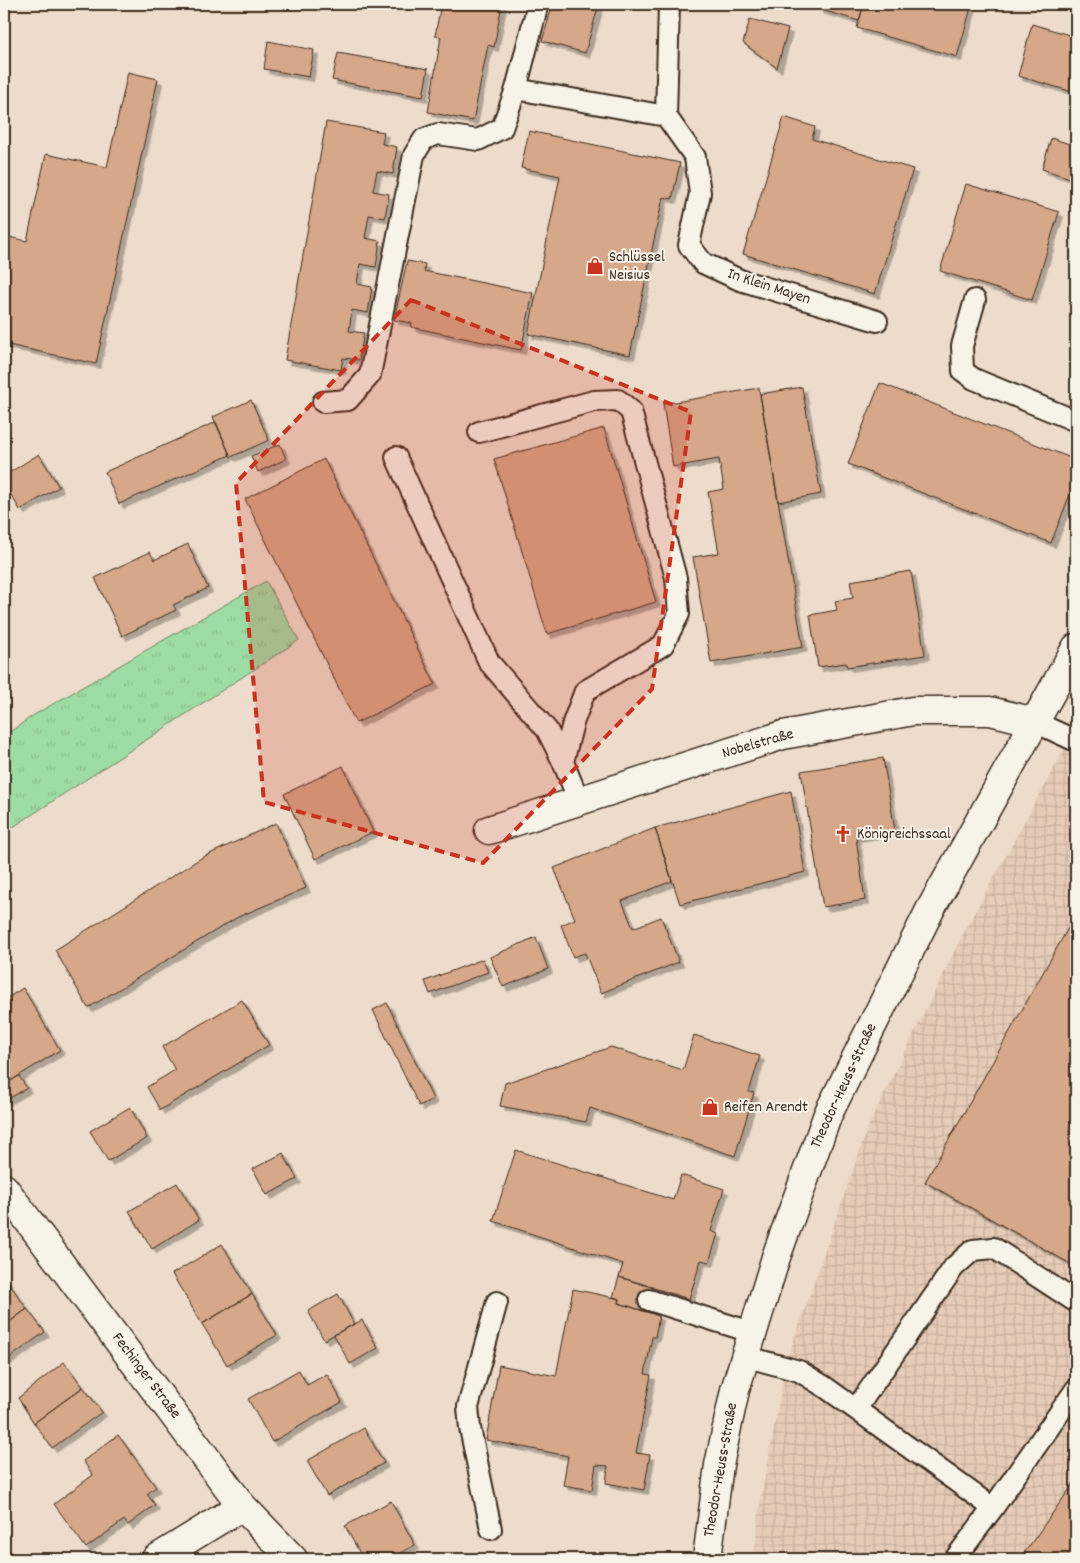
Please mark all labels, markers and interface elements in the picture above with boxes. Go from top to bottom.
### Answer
place label: Schlüssel Neisius [609,246,665,287]
shop icon: Schlüssel Neisius [585,256,605,276]
street label: In Klein Mayen [725,263,813,311]
street label: Nobelstraße [719,723,797,765]
place label: Königreichssaal [857,823,951,846]
church icon: Königreichssaal [833,824,853,844]
street label: Theodor-Heuss-Straße [805,1019,883,1153]
place label: Reifen Arendt [724,1096,808,1119]
shop icon: Reifen Arendt [700,1097,720,1117]
street label: Fechinger Straße [106,1328,186,1424]
street label: Theodor-Heuss-Straße [698,1401,744,1539]

